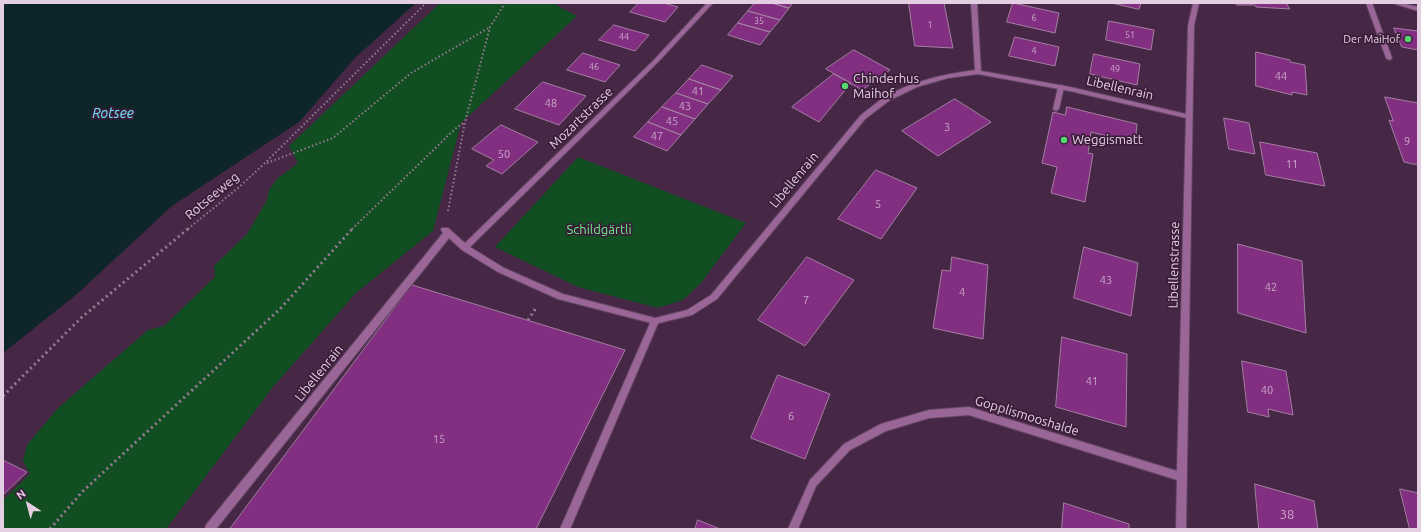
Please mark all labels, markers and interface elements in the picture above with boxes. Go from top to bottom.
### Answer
house number: 6 [1031,13,1037,23]
house number: 35 [754,16,764,26]
house number: 1 [927,20,933,30]
house number: 51 [1125,30,1135,40]
house number: 44 [619,32,629,42]
place label: Der MaiHof [1343,32,1400,46]
marker: Der MaiHof [1403,34,1413,44]
house number: 4 [1031,46,1037,56]
house number: 46 [589,62,599,72]
house number: 49 [1110,64,1120,74]
house number: 44 [1275,69,1287,83]
place label: Chinderhus Maihof [853,71,919,102]
street label: Libellenrain [1085,73,1155,103]
marker: Chinderhus Maihof [840,81,850,91]
street label: Mozartstrasse [546,84,616,152]
house number: 41 [692,84,704,98]
house number: 48 [545,96,557,110]
house number: 43 [679,99,691,113]
water label: Rotsee [92,105,134,121]
house number: 45 [666,114,678,128]
house number: 3 [944,120,950,134]
house number: 47 [651,129,663,143]
place label: Weggismatt [1072,132,1143,148]
house number: 9 [1404,134,1410,148]
marker: Weggismatt [1059,135,1069,145]
house number: 50 [498,147,510,161]
street label: Libellenrain [766,149,822,211]
house number: 11 [1286,157,1298,171]
street label: Rotseeweg [182,169,242,223]
house number: 5 [875,197,881,211]
street label: Libellenstrasse [1165,221,1183,309]
park label: Schildgärtli [566,222,632,238]
house number: 43 [1100,273,1112,287]
house number: 42 [1265,280,1277,294]
house number: 4 [959,285,965,299]
house number: 7 [803,293,809,307]
street label: Libellenrain [291,342,347,404]
house number: 41 [1086,374,1098,388]
house number: 40 [1261,383,1273,397]
street label: Gopplismooshalde [973,393,1081,439]
house number: 6 [788,409,794,423]
house number: 15 [433,432,445,446]
north arrow [8,484,48,524]
text: N [14,487,28,502]
house number: 38 [1280,507,1294,523]

